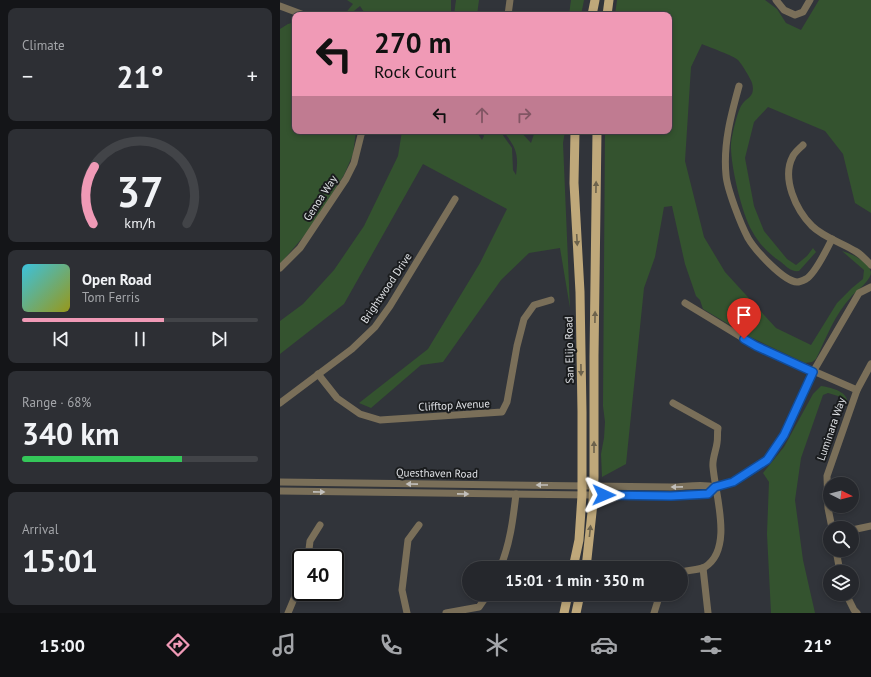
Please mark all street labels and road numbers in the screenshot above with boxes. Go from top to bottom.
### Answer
street label: Genoa Way [300,172,340,223]
street label: Brightwood Drive [357,250,415,326]
street label: San Elijo Road [561,316,577,384]
street label: Luminara Way [814,395,849,462]
street label: Clifftop Avenue [418,396,491,414]
street label: Questhaven Road [396,465,478,481]

